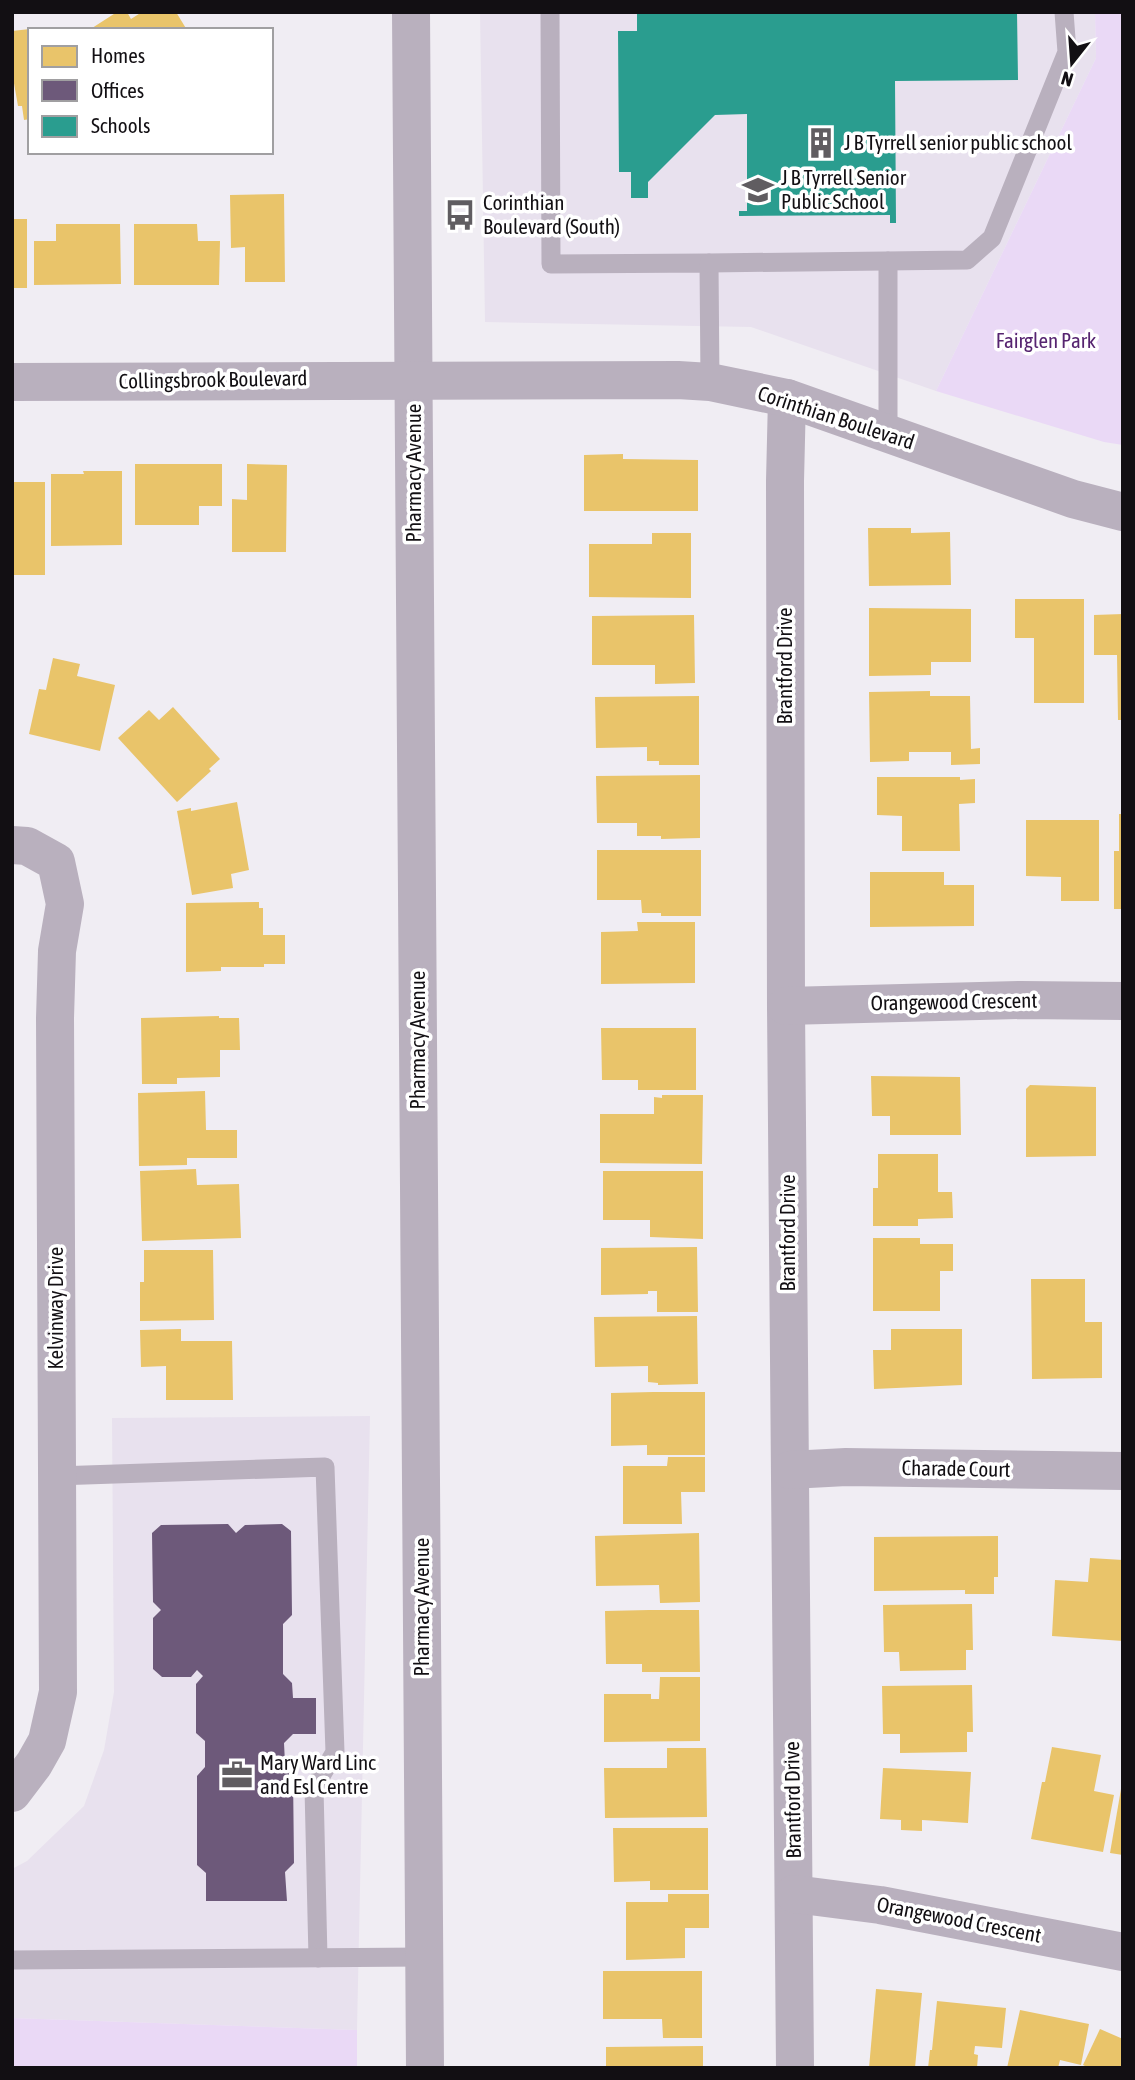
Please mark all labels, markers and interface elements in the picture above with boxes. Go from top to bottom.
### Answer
legend [28,28,273,154]
north arrow [1037,28,1107,98]
text: Homes [91,43,145,67]
text: N [1058,67,1076,91]
text: Offices [91,78,144,102]
text: Schools [91,113,151,137]
building icon: J B Tyrrell senior public school [804,126,838,160]
place label: J B Tyrrell senior public school [844,130,1072,154]
place label: J B Tyrrell Senior Public School [781,165,907,213]
school or university icon: J B Tyrrell Senior Public School [741,173,775,207]
place label: Corinthian Boulevard (South) [483,190,620,238]
bus stop icon: Corinthian Boulevard (South) [443,198,477,232]
park label: Fairglen Park [996,328,1096,352]
street label: Collingsbrook Boulevard [118,365,308,393]
street label: Corinthian Boulevard [755,380,918,454]
street label: Pharmacy Avenue [401,404,425,542]
street label: Brantford Drive [772,607,796,725]
street label: Pharmacy Avenue [405,971,429,1109]
street label: Orangewood Crescent [870,988,1038,1014]
street label: Brantford Drive [775,1174,799,1292]
street label: Kelvinway Drive [43,1247,67,1369]
street label: Charade Court [901,1455,1011,1481]
street label: Pharmacy Avenue [409,1538,433,1676]
street label: Brantford Drive [779,1741,805,1859]
place label: Mary Ward Linc and Esl Centre [260,1750,376,1798]
office icon: Mary Ward Linc and Esl Centre [220,1758,254,1792]
street label: Orangewood Crescent [875,1891,1043,1947]

